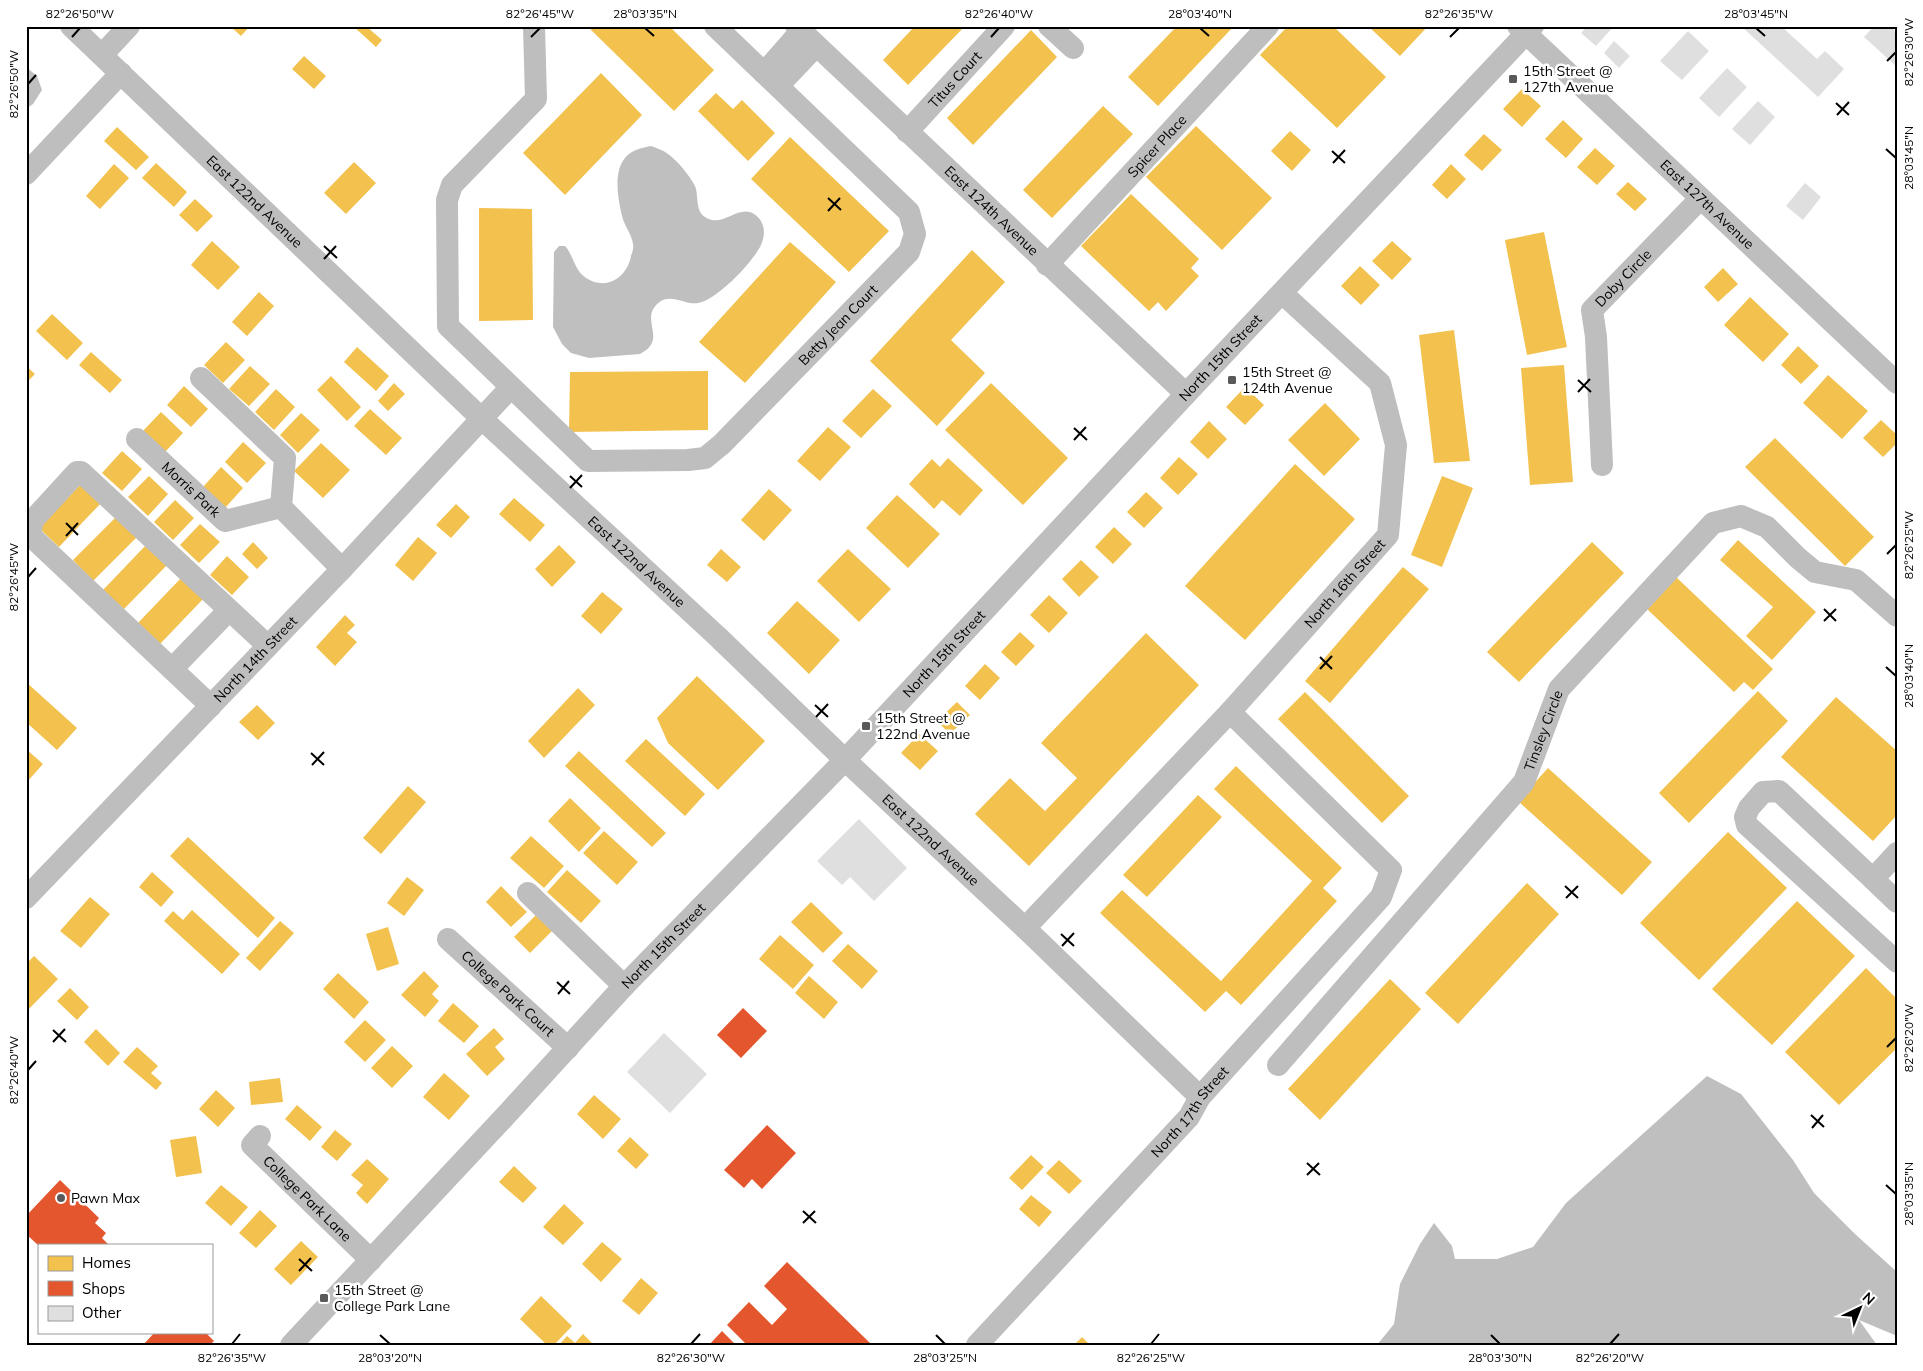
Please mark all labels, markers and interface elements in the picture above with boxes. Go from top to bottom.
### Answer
text: 82°26'50"W [46,6,114,21]
text: 82°26'45"W [506,6,574,21]
text: 28°03'35"N [613,6,677,21]
text: 82°26'40"W [965,6,1033,21]
text: 28°03'40"N [1168,6,1232,21]
text: 82°26'35"W [1425,6,1493,21]
text: 28°03'45"N [1724,6,1788,21]
text: 82°26'30"W [1901,18,1916,86]
street label: Titus Court [924,47,986,112]
text: 82°26'50"W [6,50,21,118]
place label: 15th Street @ 127th Avenue [1523,62,1614,96]
marker: 15th Street @ 127th Avenue [1507,73,1519,85]
street label: Spicer Place [1124,111,1190,181]
text: 28°03'45"N [1901,126,1916,190]
street label: East 122nd Avenue [203,151,306,252]
street label: East 127th Avenue [1656,156,1758,253]
street label: East 124th Avenue [941,162,1042,259]
street label: Doby Circle [1591,245,1655,311]
street label: Betty Jean Court [795,281,882,369]
street label: North 15th Street [1175,310,1266,405]
place label: 15th Street @ 124th Avenue [1242,363,1333,397]
marker: 15th Street @ 124th Avenue [1226,374,1238,386]
street label: Morris Park [158,458,225,522]
text: 82°26'25"W [1901,511,1916,579]
street label: East 122nd Avenue [584,512,689,611]
street label: North 16th Street [1300,535,1389,632]
text: 82°26'45"W [6,543,21,611]
street label: North 15th Street [899,606,989,701]
street label: North 14th Street [210,612,301,706]
text: 28°03'40"N [1901,644,1916,708]
street label: Tinsley Circle [1520,688,1567,773]
place label: 15th Street @ 122nd Avenue [876,709,970,743]
marker: 15th Street @ 122nd Avenue [860,720,872,732]
street label: East 122nd Avenue [878,790,983,890]
street label: North 15th Street [617,899,709,992]
street label: College Park Court [458,947,558,1040]
text: 82°26'20"W [1901,1004,1916,1072]
text: 82°26'40"W [6,1036,21,1104]
street label: North 17th Street [1147,1062,1232,1161]
street label: College Park Lane [259,1152,355,1245]
text: 28°03'35"N [1901,1162,1916,1226]
place label: Pawn Max [71,1189,141,1207]
marker: Pawn Max [55,1192,67,1204]
legend [38,1244,212,1334]
text: Homes [82,1253,131,1272]
text: Shops [82,1279,125,1298]
place label: 15th Street @ College Park Lane [334,1281,450,1315]
north arrow [1836,1284,1886,1334]
text: N [1859,1288,1879,1309]
marker: 15th Street @ College Park Lane [318,1292,330,1304]
text: Other [82,1303,122,1322]
text: 82°26'35"W [198,1350,266,1365]
text: 28°03'20"N [358,1350,422,1365]
text: 82°26'30"W [657,1350,725,1365]
text: 28°03'25"N [913,1350,977,1365]
text: 82°26'25"W [1117,1350,1185,1365]
text: 28°03'30"N [1468,1350,1532,1365]
text: 82°26'20"W [1576,1350,1644,1365]

